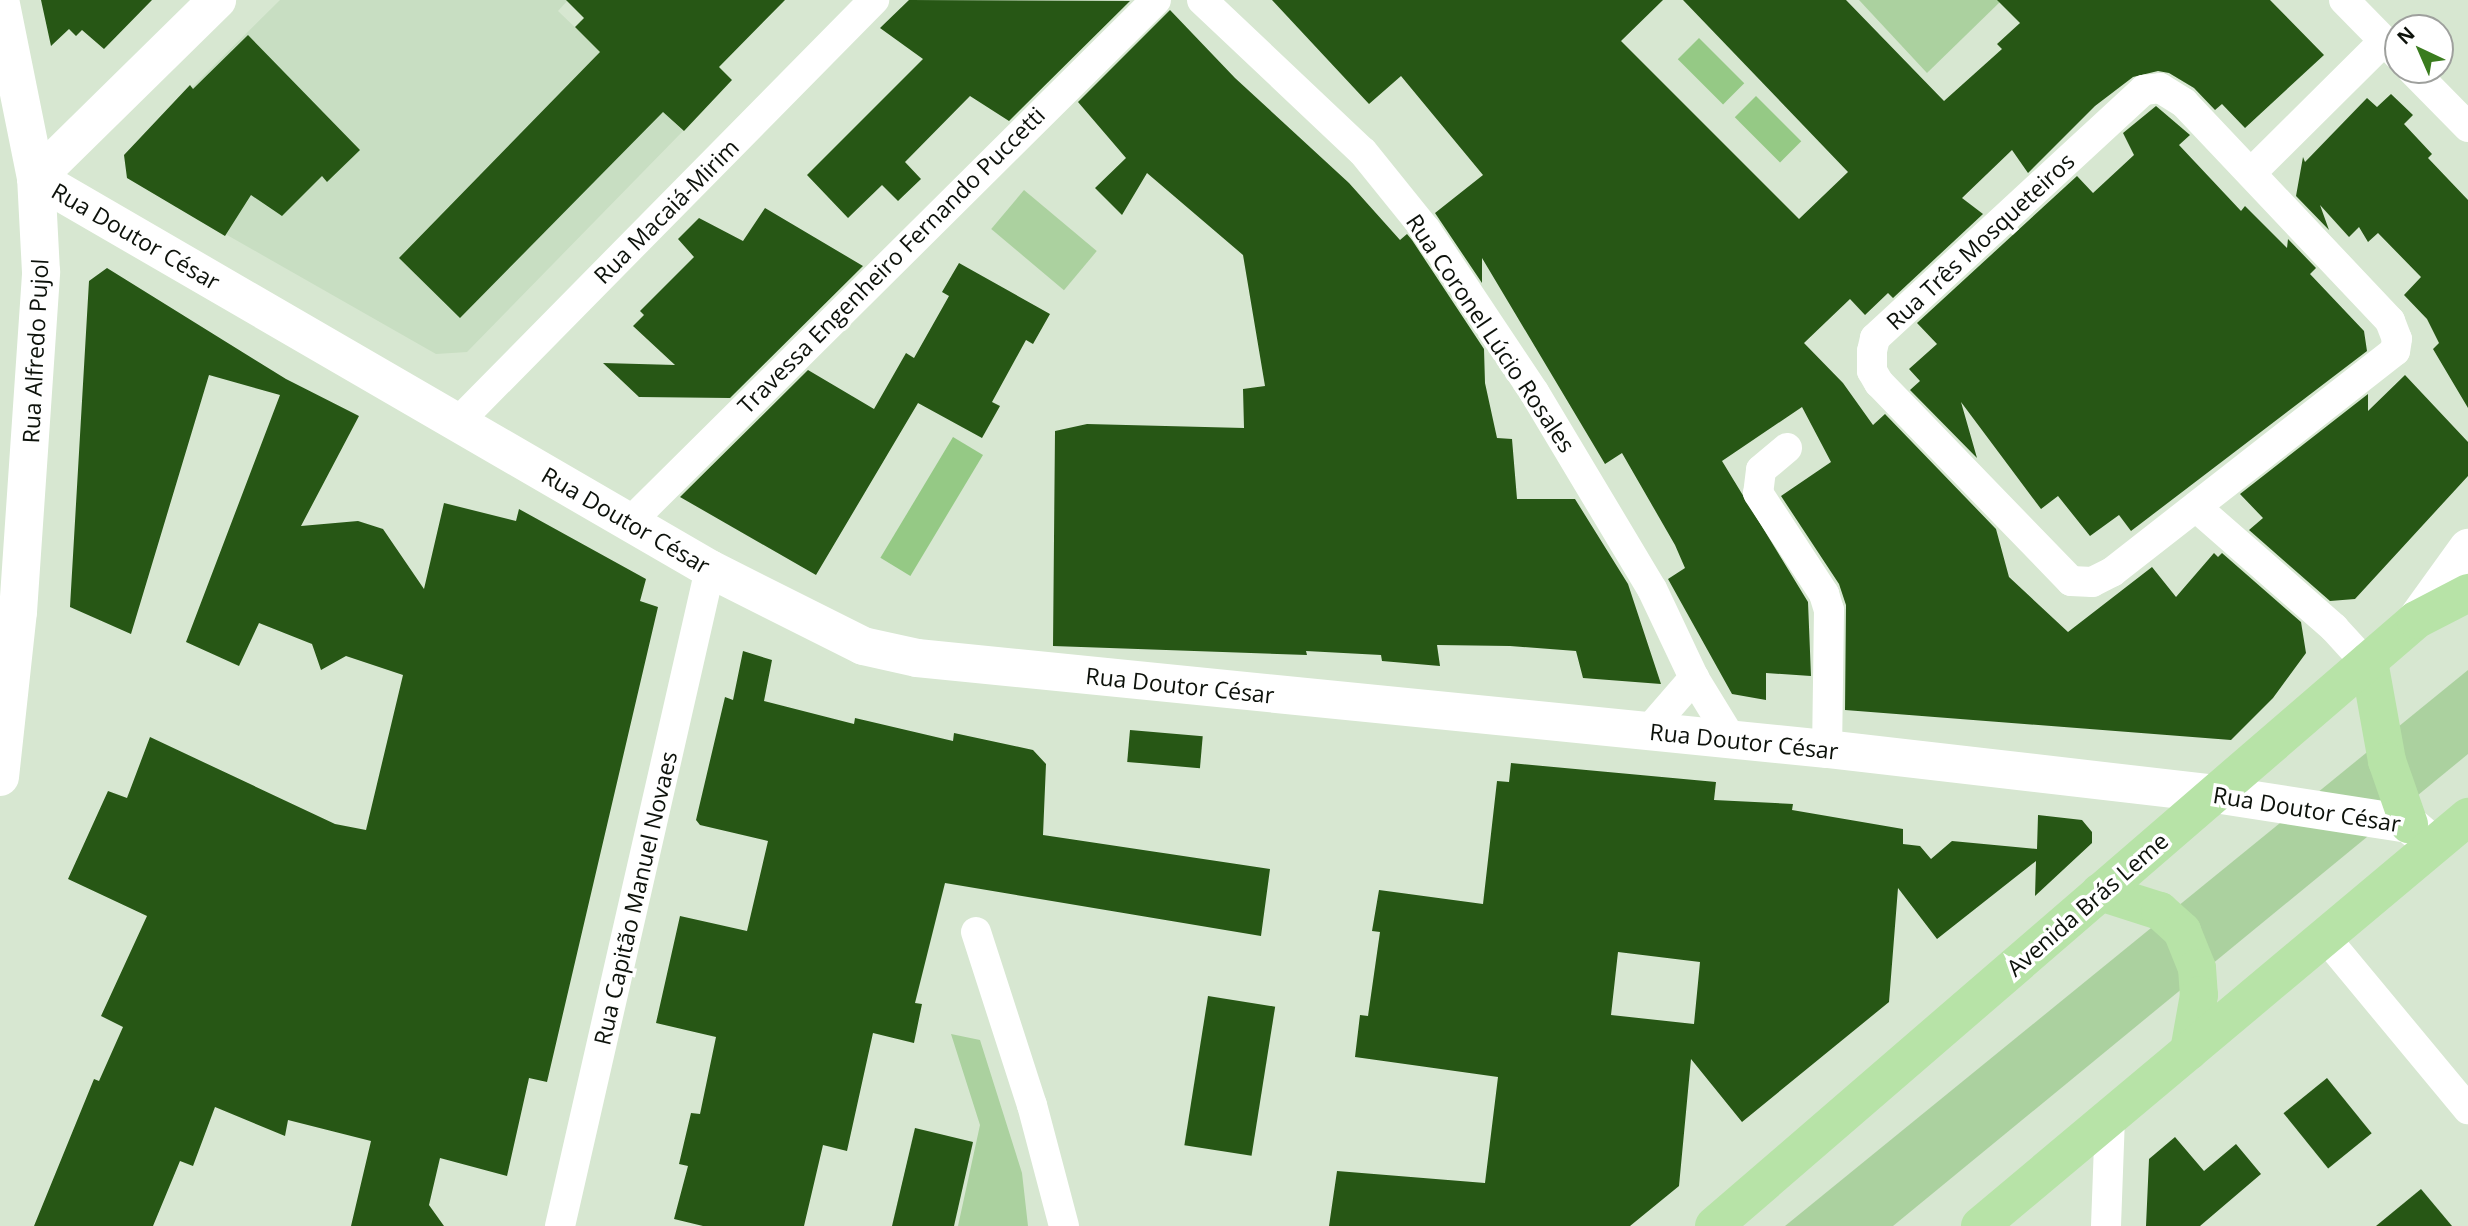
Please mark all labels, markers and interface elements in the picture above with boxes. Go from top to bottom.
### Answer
north arrow [2384,14,2454,84]
text: N [2391,21,2420,50]
street label: Travessa Engenheiro Fernando Puccetti [732,101,1050,419]
street label: Rua Macaiá-Mirim [588,133,744,289]
street label: Rua Três Mosqueteiros [1880,147,2080,335]
street label: Rua Doutor César [47,177,225,295]
street label: Rua Coronel Lúcio Rosales [1401,209,1581,457]
street label: Rua Alfredo Pujol [16,258,54,444]
street label: Rua Doutor César [537,461,715,579]
street label: Rua Doutor César [1084,661,1276,709]
street label: Rua Doutor César [1648,717,1840,765]
street label: Rua Capitão Manuel Novaes [588,748,682,1048]
street label: Rua Doutor César [2211,781,2403,837]
street label: Avenida Brás Leme [2001,826,2173,982]

